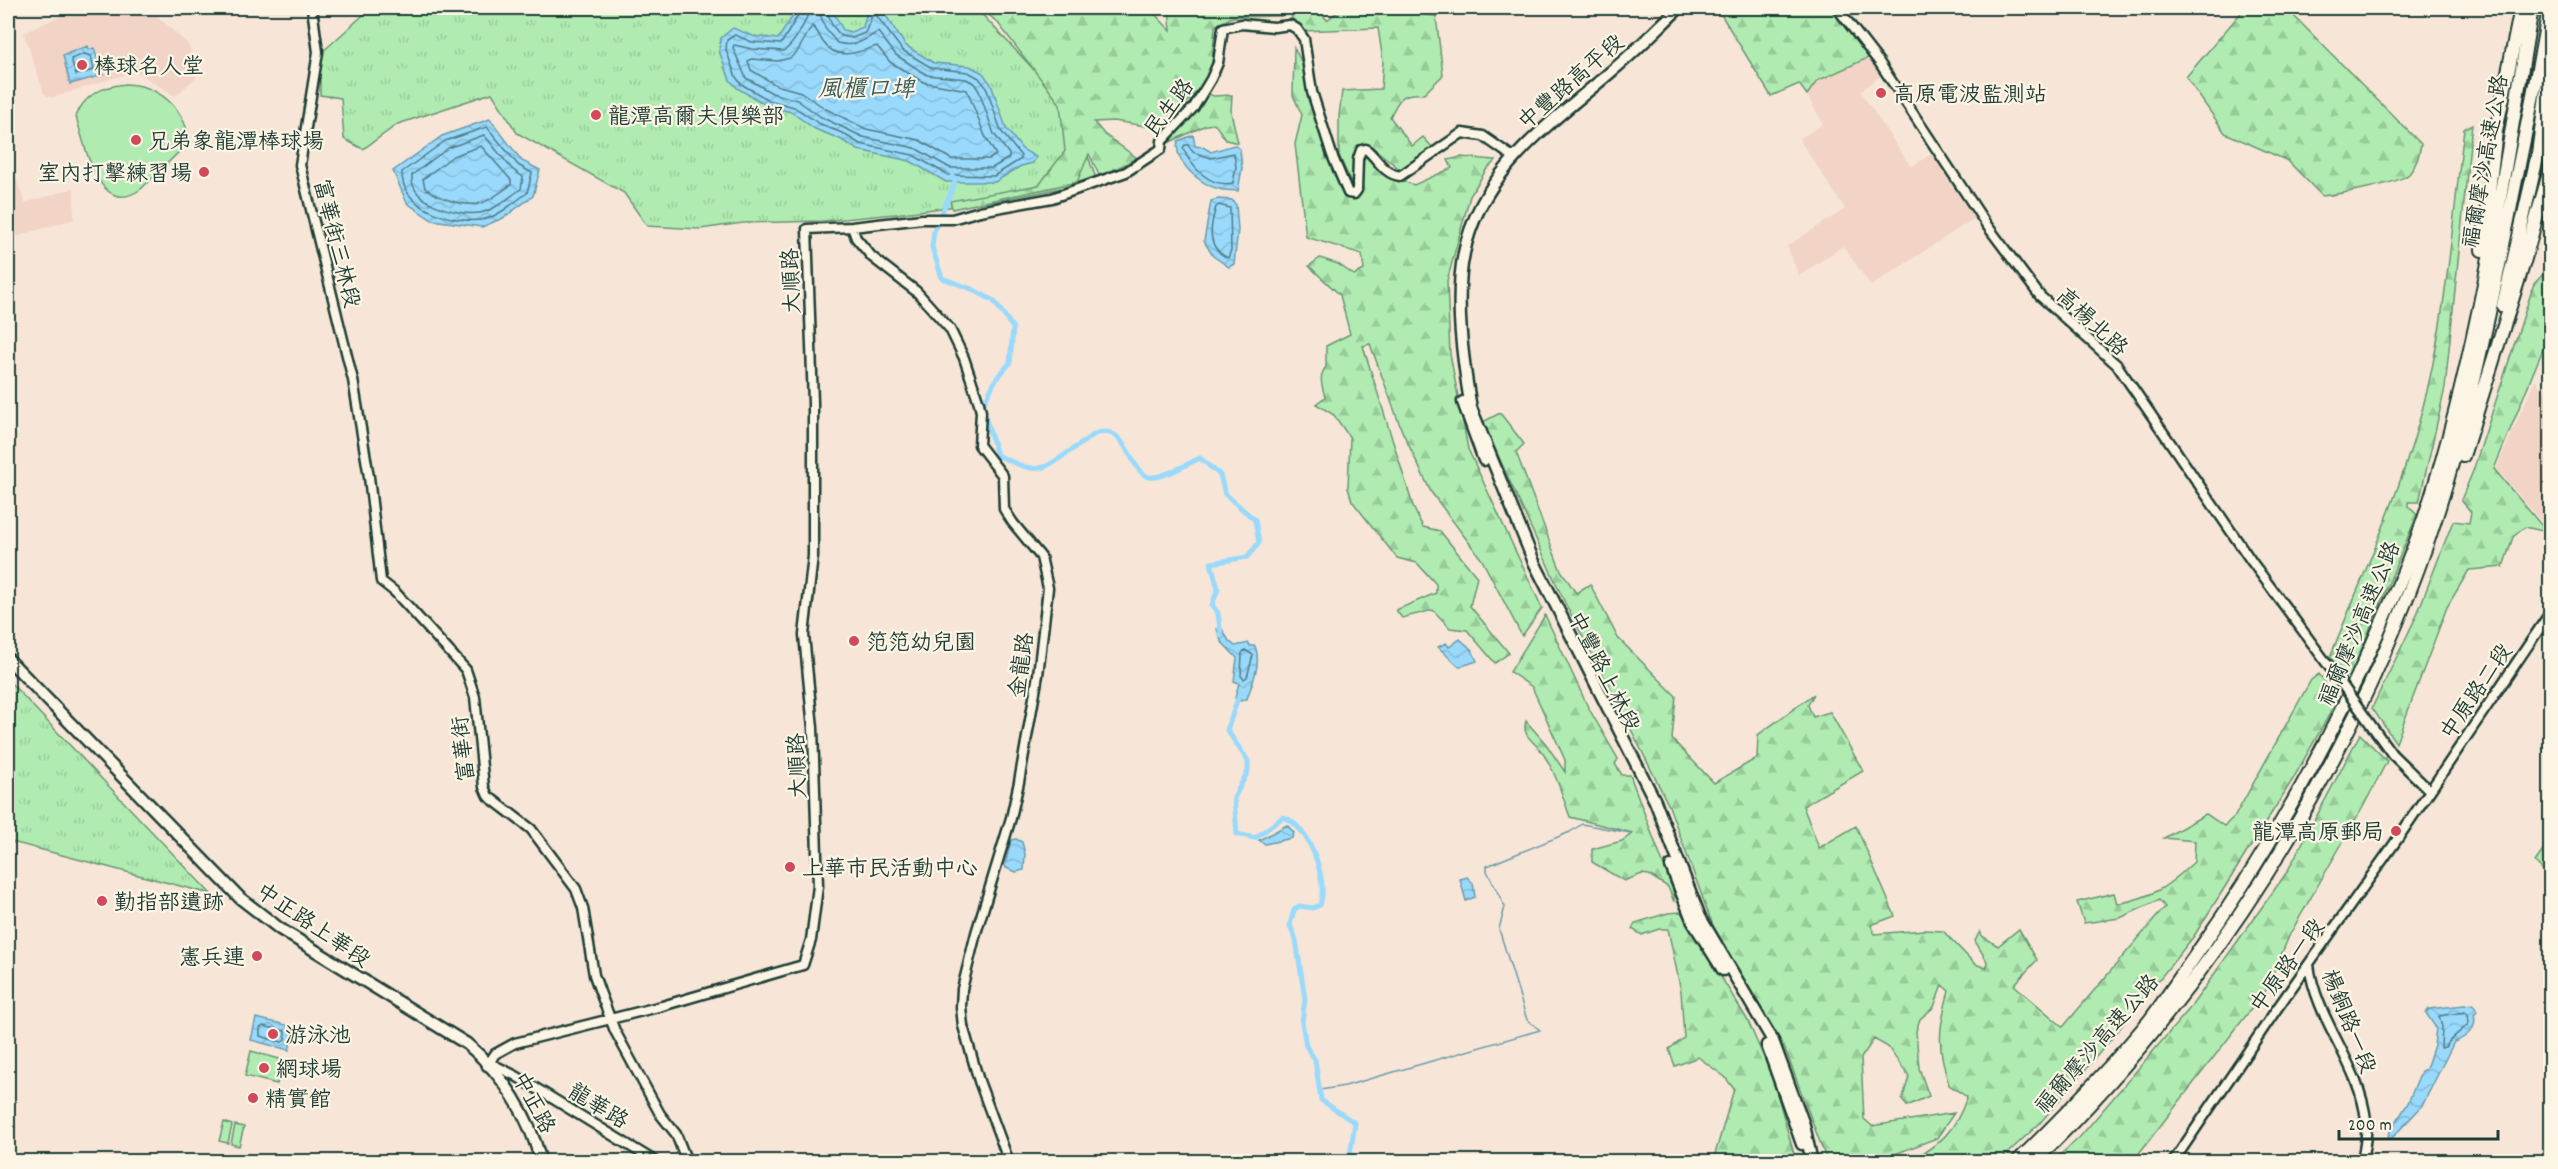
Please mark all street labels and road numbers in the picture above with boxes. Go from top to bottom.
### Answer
street label: 中豐路高平段 [1512,29,1632,139]
street label: 福爾摩沙高速公路 [2457,72,2518,251]
street label: 民生路 [1139,73,1203,145]
street label: 富華街三林段 [304,176,366,312]
street label: 大順路 [777,247,810,314]
street label: 高楊北路 [2048,282,2133,365]
street label: 福爾摩沙高速公路 [2313,537,2410,711]
street label: 中豐路上林段 [1558,607,1646,738]
street label: 金龍路 [1004,631,1043,700]
street label: 中原路二段 [2434,639,2522,747]
street label: 富華街 [447,714,484,783]
street label: 大順路 [783,732,816,799]
street label: 中正路上華段 [249,877,375,977]
street label: 中原路一段 [2244,913,2334,1021]
street label: 楊銅路一段 [2312,966,2382,1079]
street label: 福爾摩沙高速公路 [2029,969,2168,1122]
street label: 中正路 [503,1067,561,1140]
street label: 龍華路 [561,1078,633,1138]

